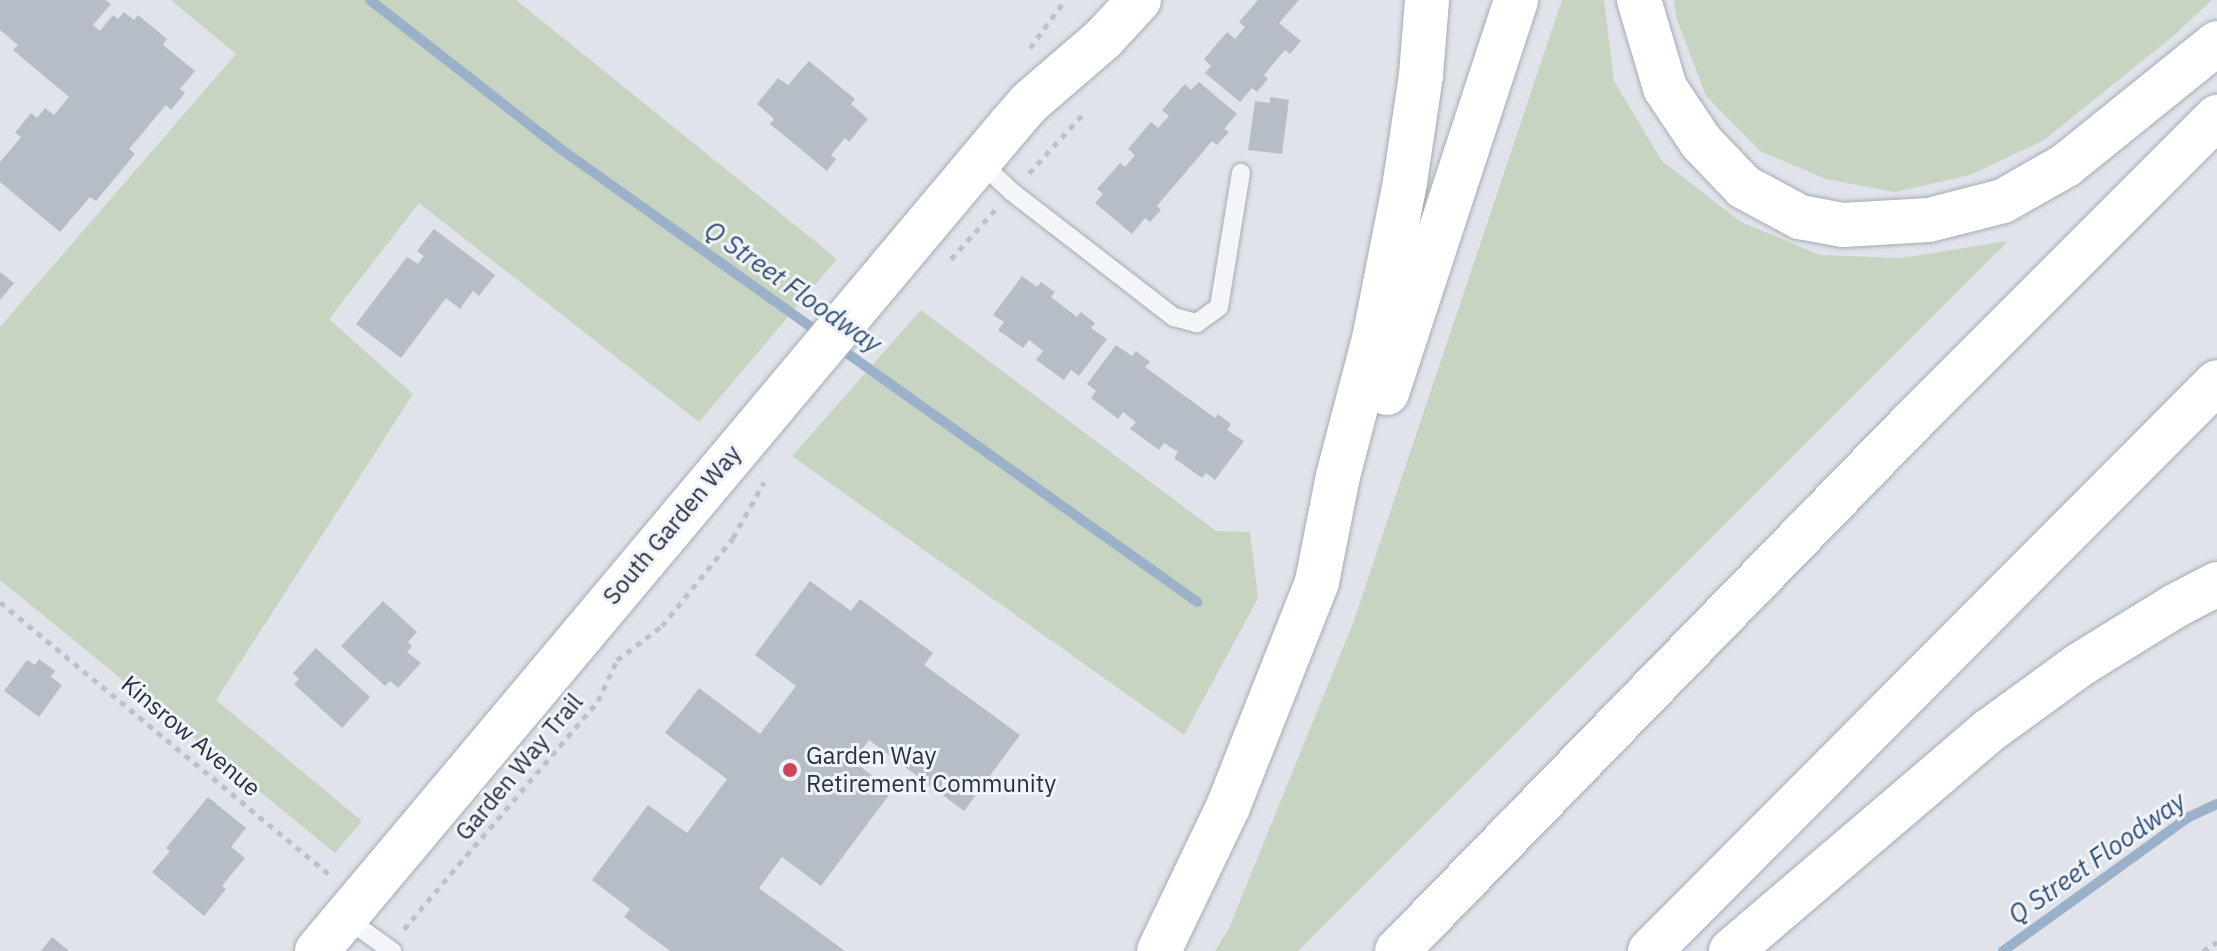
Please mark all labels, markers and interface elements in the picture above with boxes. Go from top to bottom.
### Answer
water label: Q Street Floodway [699,214,887,360]
street label: South Garden Way [597,439,747,611]
street label: Kinsrow Avenue [116,669,266,803]
street label: Garden Way Trail [449,688,589,846]
place label: Garden Way Retirement Community [806,742,1056,798]
marker: Garden Way Retirement Community [781,761,799,779]
water label: Q Street Floodway [2003,785,2191,931]

